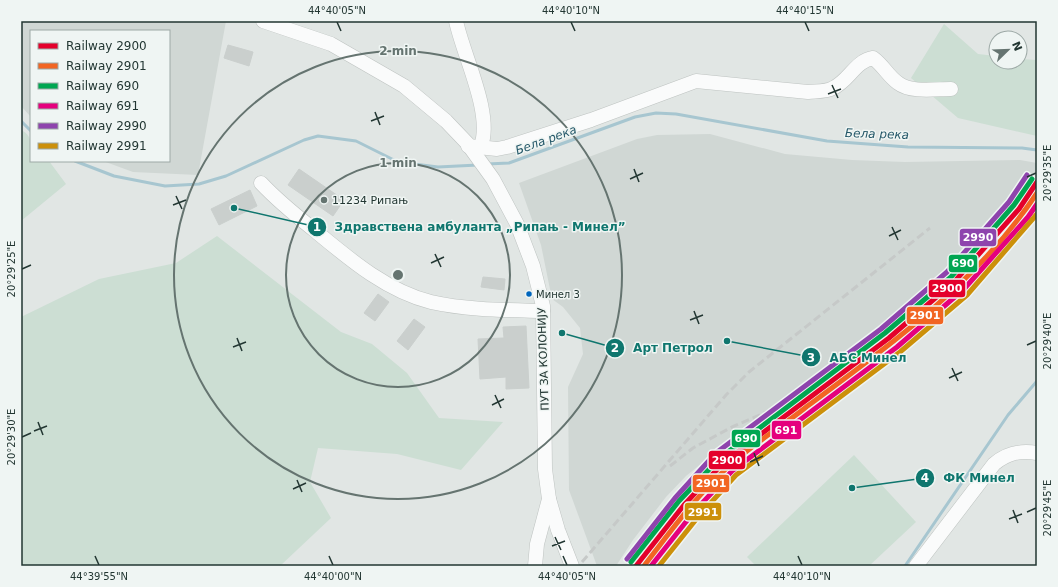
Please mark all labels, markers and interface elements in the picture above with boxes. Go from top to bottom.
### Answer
text: 44°40'05"N [308,5,366,16]
text: 44°40'10"N [542,5,600,16]
text: 44°40'15"N [776,5,834,16]
legend [30,30,170,162]
north arrow [988,30,1028,70]
text: Railway 2900 [66,39,147,53]
text: N [1009,40,1025,53]
text: 2 min [379,44,417,58]
text: Railway 2901 [66,59,147,73]
text: Railway 690 [66,79,139,93]
text: Railway 691 [66,99,139,113]
text: Railway 2990 [66,119,147,133]
water label: Бела река [514,122,578,158]
water label: Бела река [845,126,909,142]
text: Railway 2991 [66,139,147,153]
text: 20°29'35"E [1042,145,1053,201]
text: 1 min [379,156,417,170]
place label: 11234 Рипањ [332,194,408,207]
marker: 11234 Рипањ [319,195,329,205]
callout: Здравствена амбуланта „Рипањ - Минел” [307,215,634,239]
text: 1 [313,220,321,234]
text: Здравствена амбуланта „Рипањ - Минел” [334,220,626,234]
line badge: 2990 [959,228,997,247]
text: 2990 [963,231,994,244]
text: 20°29'25"E [6,241,17,297]
line badge: 690 [948,254,978,273]
text: 690 [952,257,975,270]
centre of rings [391,268,405,282]
line badge: 2900 [928,279,966,298]
text: 2900 [932,282,963,295]
marker: Минел 3 [524,289,534,299]
place label: Минел 3 [536,289,580,300]
line badge: 2901 [906,306,944,325]
street label: ПУТ ЗА КОЛОНИЈУ [535,307,552,411]
text: 2901 [910,309,940,322]
text: 20°29'40"E [1042,313,1053,369]
callout: Арт Петрол [605,336,721,360]
text: 2 [611,341,619,355]
text: Арт Петрол [633,341,713,355]
callout: АБС Минел [801,345,914,369]
text: 3 [807,351,815,365]
text: АБС Минел [830,351,907,365]
text: 20°29'30"E [6,409,17,465]
line badge: 691 [771,420,802,440]
text: 691 [775,424,797,437]
line badge: 690 [731,429,761,448]
text: 690 [735,432,758,445]
line badge: 2900 [708,450,746,470]
text: 2900 [712,454,743,467]
callout: ФК Минел [915,466,1023,490]
text: 4 [921,471,929,485]
text: ФК Минел [943,471,1015,485]
line badge: 2901 [692,474,730,493]
text: 2901 [696,477,726,490]
text: 20°29'45"E [1042,480,1053,536]
line badge: 2991 [684,502,722,521]
text: 2991 [688,506,718,519]
text: 44°39'55"N [70,571,128,582]
text: 44°40'00"N [304,571,362,582]
text: 44°40'05"N [538,571,596,582]
text: 44°40'10"N [773,571,831,582]

